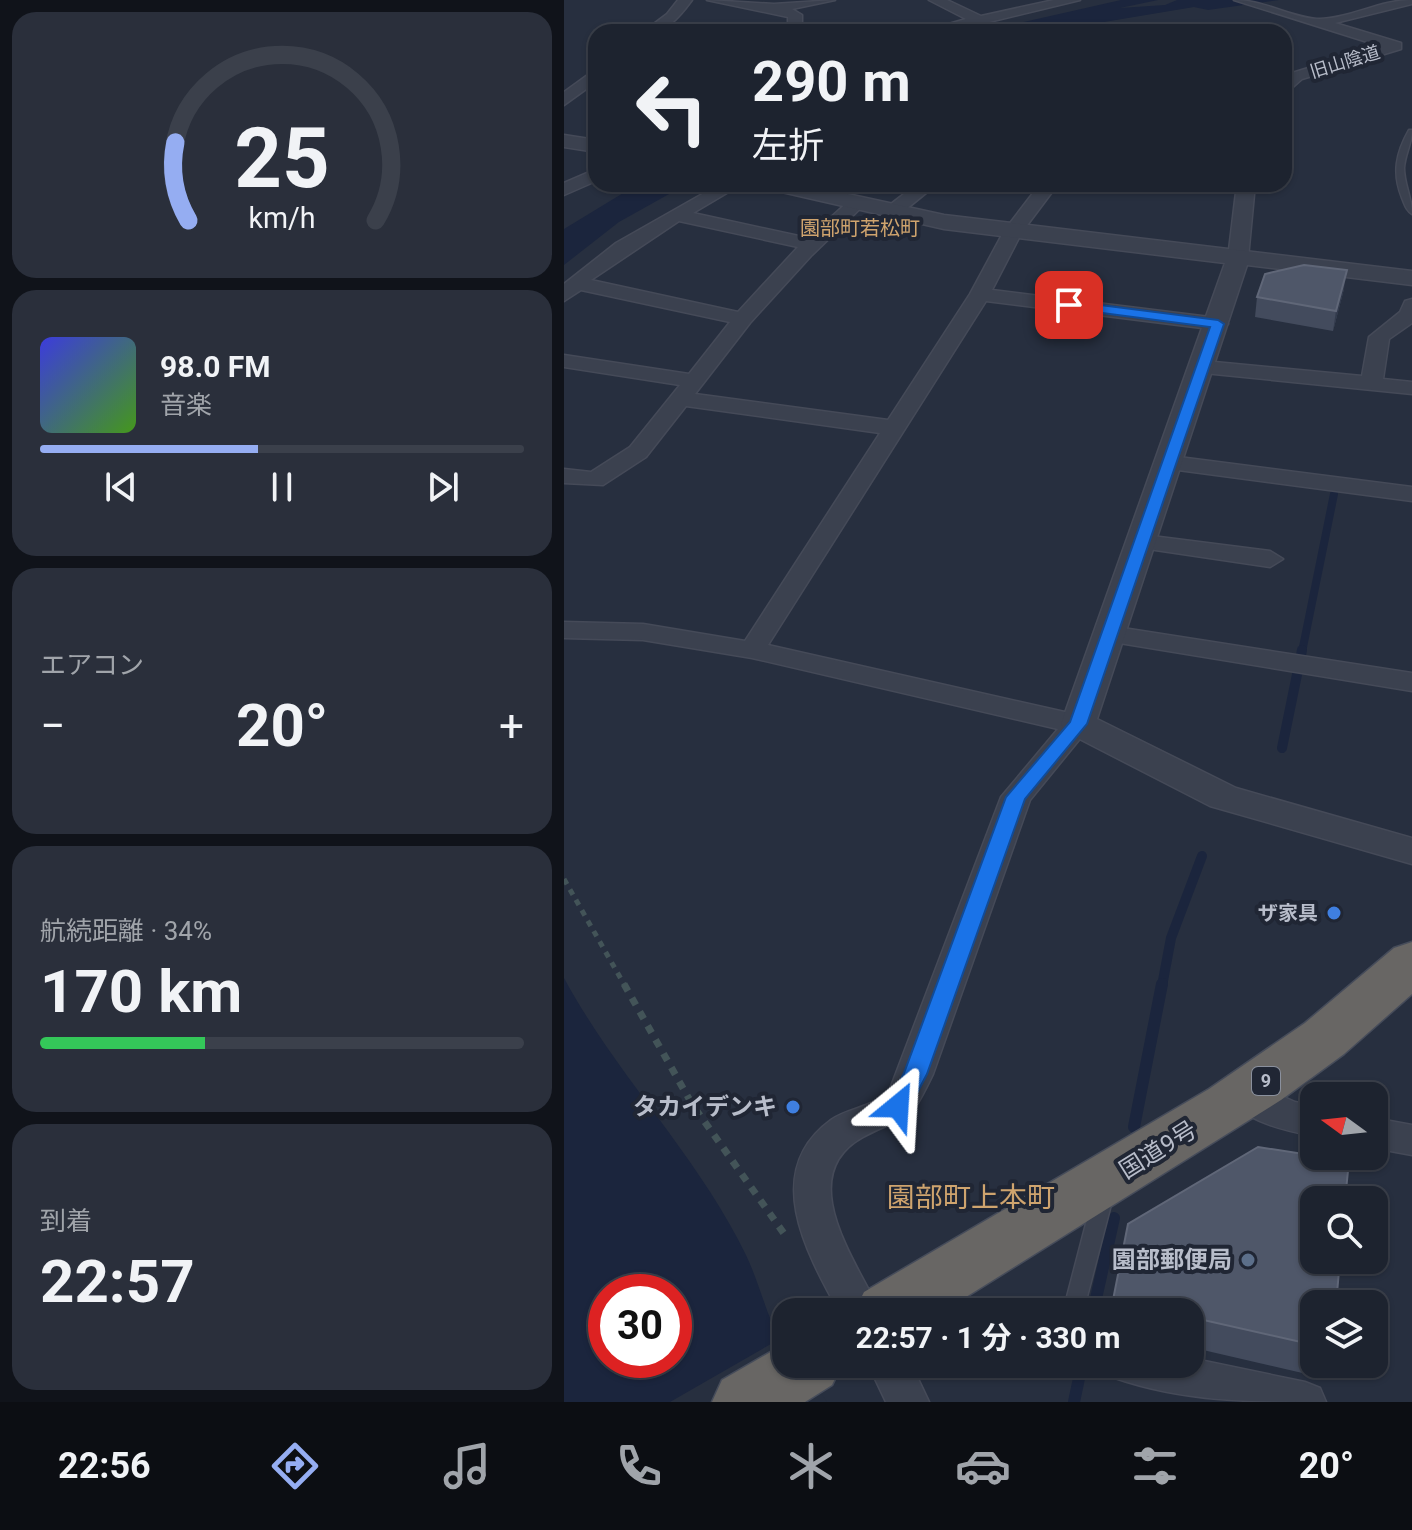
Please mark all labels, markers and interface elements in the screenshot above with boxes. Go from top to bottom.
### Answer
street label: 旧山陰道 [1307,41,1382,82]
text: 290 m [752,49,911,115]
icon: left [620,56,724,160]
text: 25 [234,110,330,207]
text: 左折 [752,125,824,167]
text: km/h [248,201,316,235]
district label: 園部町若松町 [800,216,920,240]
pin [1035,271,1103,339]
icon: arrive [1047,283,1091,327]
text: 98.0 FM [160,349,271,384]
text: 音楽 [160,390,212,420]
icon: previous [99,465,143,509]
icon: pause [260,465,304,509]
icon: next [421,465,465,509]
text: エアコン [40,650,144,680]
text: 20° [236,690,328,761]
text: − [40,700,65,752]
text: + [499,700,524,752]
place label: ザ家具 [1258,901,1318,925]
marker: ザ家具 [1325,904,1343,922]
text: 航続距離 · 34% [40,916,212,946]
text: 170 km [40,956,242,1027]
position arrow [856,1064,940,1148]
road number: 9 [1252,1067,1280,1095]
north arrow [1300,1082,1388,1170]
map controls [1300,1082,1388,1378]
place label: タカイデンキ [633,1093,777,1121]
marker: タカイデンキ [784,1098,802,1116]
street label: 国道9号 [1114,1115,1202,1185]
district label: 園部町上本町 [887,1181,1055,1214]
button: search [1300,1186,1388,1274]
text: 到着 [40,1206,92,1236]
text: 22:57 [40,1246,195,1317]
place label: 園部郵便局 [1112,1246,1232,1274]
marker: 園部郵便局 [1239,1251,1257,1269]
speed limit sign: 30 [588,1274,692,1378]
button: layers [1300,1290,1388,1378]
text: 22:57 · 1 分 · 330 m [856,1320,1120,1355]
icon: directions [267,1438,323,1494]
icon: music [439,1438,495,1494]
icon: phone [611,1438,667,1494]
icon: climate [783,1438,839,1494]
icon: car [955,1438,1011,1494]
icon: filters [1127,1438,1183,1494]
text: 22:56 [58,1445,151,1487]
text: 20° [1299,1445,1354,1487]

